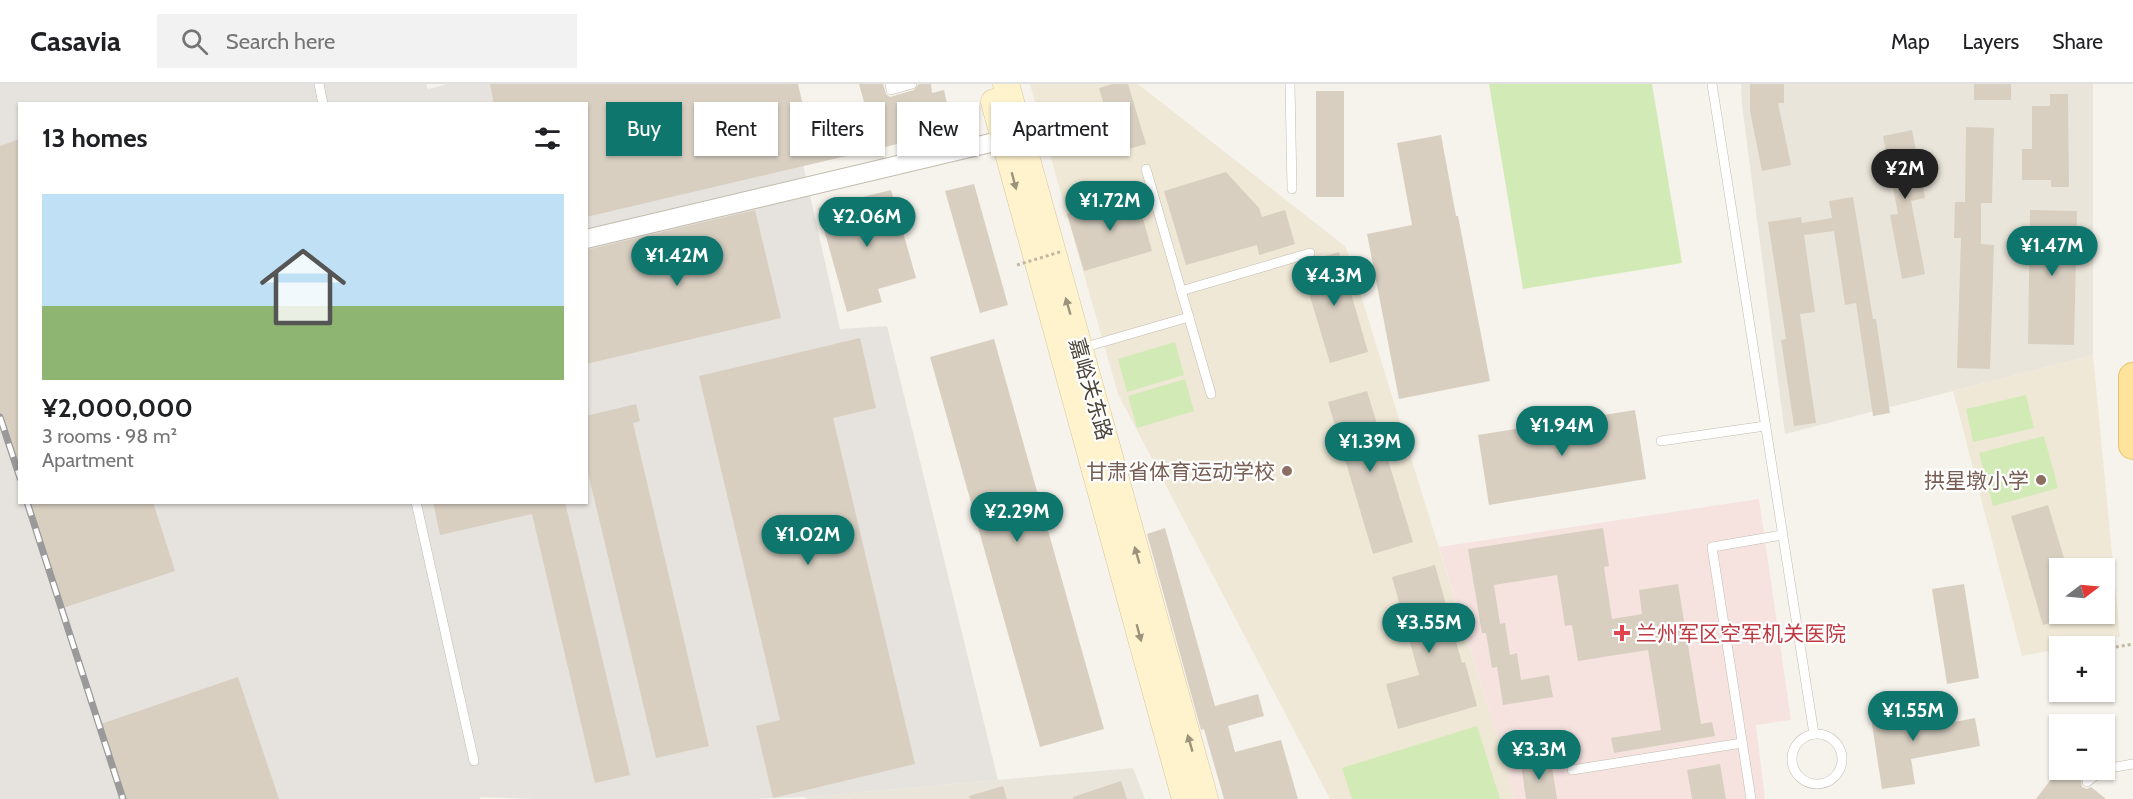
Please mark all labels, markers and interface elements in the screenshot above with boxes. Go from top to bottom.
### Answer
search box [157,14,577,68]
text: Casavia [30,24,121,58]
icon: search [178,25,211,58]
text: Search here [226,28,335,55]
text: Map [1891,29,1930,54]
text: Layers [1963,29,2019,54]
text: Share [2052,29,2103,54]
chip: Buy [606,102,682,156]
chip: Rent [694,102,778,156]
chip: Filters [790,102,885,156]
chip: New [897,102,979,156]
chip: Apartment [991,102,1130,156]
text: 13 homes [42,122,148,154]
icon: filters [531,122,564,155]
pin: ¥2M [1876,149,1934,200]
text: ¥2M [1885,156,1925,180]
one-way arrow [1010,173,1019,191]
pin: ¥1.72M [1061,181,1159,232]
text: ¥1.72M [1079,188,1141,212]
pin: ¥2.06M [818,197,916,248]
text: ¥2.06M [833,204,901,228]
pin: ¥1.47M [2003,226,2101,277]
icon: home [249,233,357,341]
text: ¥1.47M [2021,233,2083,257]
pin: ¥1.42M [628,236,726,287]
text: ¥1.42M [645,243,709,267]
pin: ¥4.3M [1292,256,1376,307]
text: ¥4.3M [1306,263,1362,287]
one-way arrow [1063,297,1072,315]
street label: 嘉峪关东路 [1065,335,1117,443]
text: ¥2,000,000 [42,392,193,424]
pin: ¥1.94M [1513,406,1611,457]
text: ¥1.94M [1530,413,1594,437]
pin: ¥1.39M [1321,422,1419,473]
text: 3 rooms · 98 m² [42,424,177,448]
text: ¥1.39M [1339,429,1401,453]
text: Apartment [42,448,134,472]
place label: 甘肃省体育运动学校 [1086,459,1275,484]
marker: 甘肃省体育运动学校 [1280,464,1294,478]
place label: 拱星墩小学 [1924,468,2029,493]
marker: 拱星墩小学 [2034,473,2048,487]
pin: ¥2.29M [968,492,1066,543]
text: ¥2.29M [984,499,1050,523]
pin: ¥1.02M [759,515,857,566]
text: ¥1.02M [775,522,841,546]
one-way arrow [1132,546,1141,564]
north arrow [2049,558,2115,624]
map controls [2049,558,2115,780]
pin: ¥3.55M [1380,603,1478,654]
text: ¥3.55M [1396,610,1462,634]
place label: 兰州军区空军机关医院 [1636,621,1846,646]
one-way arrow [1134,623,1144,642]
marker: 兰州军区空军机关医院 [1613,624,1631,642]
button: + [2049,636,2115,702]
pin: ¥1.55M [1864,691,1962,742]
text: ¥1.55M [1882,698,1944,722]
button: − [2049,714,2115,780]
pin: ¥3.3M [1497,730,1581,781]
one-way arrow [1184,734,1194,752]
text: ¥3.3M [1512,737,1566,761]

